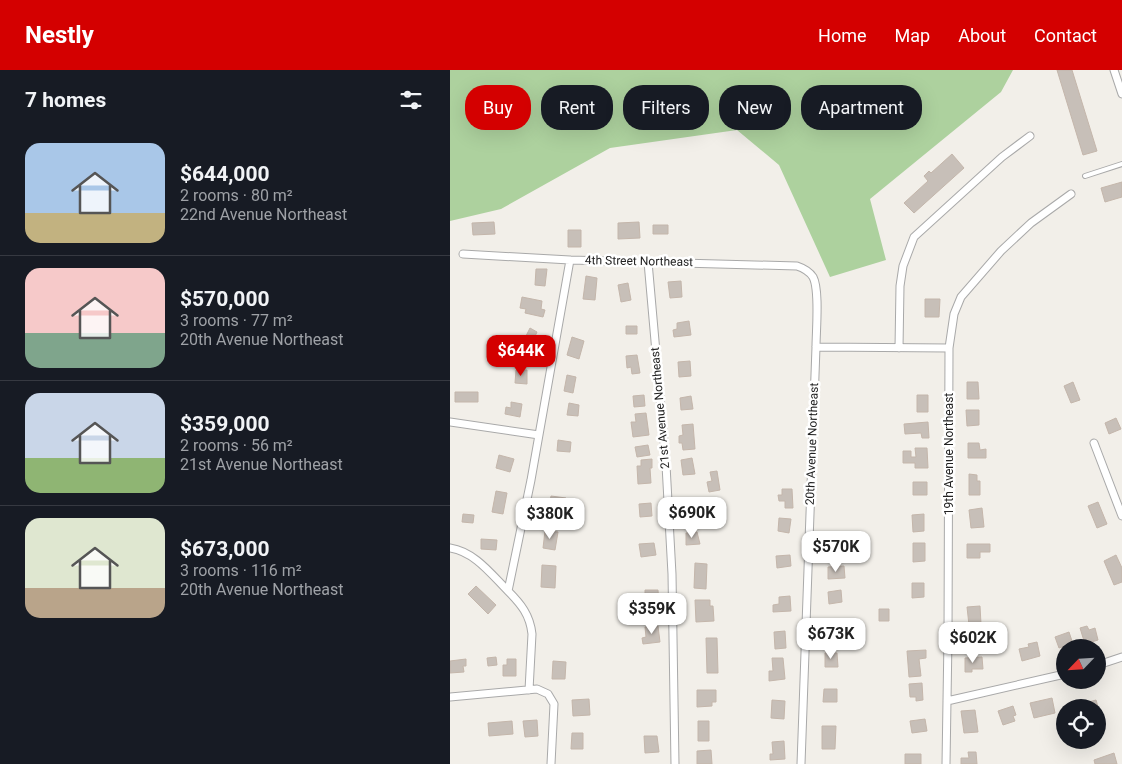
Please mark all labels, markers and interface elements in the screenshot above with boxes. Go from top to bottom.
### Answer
text: Nestly [25,21,94,49]
text: Home [818,25,867,46]
text: Map [895,25,930,46]
text: About [958,25,1006,46]
text: Contact [1034,25,1097,46]
chip: Buy [465,85,531,130]
chip: Rent [541,85,613,130]
chip: Filters [623,85,709,130]
chip: New [719,85,791,130]
chip: Apartment [801,85,922,130]
icon: filters [397,86,425,114]
text: 7 homes [25,88,106,112]
text: $644,000 [180,162,270,186]
icon: home [65,163,125,223]
text: 2 rooms · 80 m² [180,186,293,205]
text: 22nd Avenue Northeast [180,205,347,224]
street label: 4th Street Northeast [585,253,693,269]
text: $570,000 [180,287,270,311]
icon: home [65,288,125,348]
text: 3 rooms · 77 m² [180,311,293,330]
text: 20th Avenue Northeast [180,330,343,349]
pin: $644K [486,334,556,377]
text: $644K [498,341,544,360]
street label: 21st Avenue Northeast [648,346,672,469]
street label: 20th Avenue Northeast [803,382,821,505]
street label: 19th Avenue Northeast [942,393,956,515]
text: $359,000 [180,412,270,436]
icon: home [65,413,125,473]
text: 2 rooms · 56 m² [180,436,293,455]
text: 21st Avenue Northeast [180,455,343,474]
pin: $690K [657,496,727,539]
pin: $380K [515,498,585,540]
text: $690K [669,503,715,522]
text: $380K [527,504,573,523]
pin: $570K [801,530,871,573]
text: $673,000 [180,537,270,561]
text: $570K [813,537,859,556]
icon: home [65,538,125,598]
text: 3 rooms · 116 m² [180,561,302,580]
text: 20th Avenue Northeast [180,580,343,599]
pin: $359K [617,592,687,635]
text: $359K [629,599,675,618]
pin: $673K [796,618,866,660]
pin: $602K [938,622,1008,664]
text: $673K [808,624,854,643]
text: $602K [950,628,996,647]
north arrow [1056,639,1106,689]
map controls [1056,639,1106,749]
button: locate [1056,699,1106,749]

